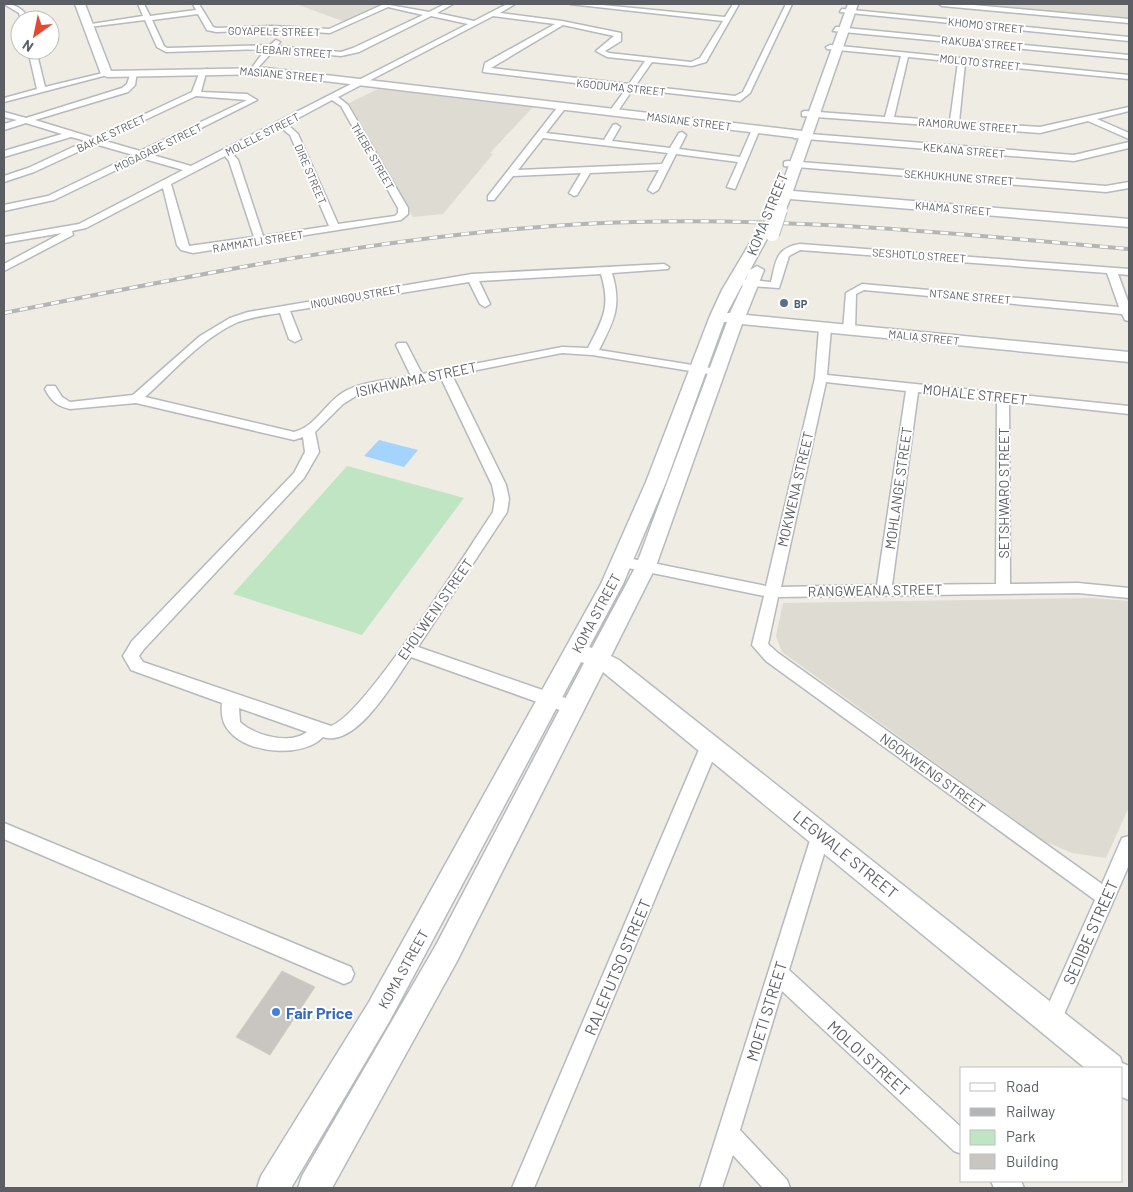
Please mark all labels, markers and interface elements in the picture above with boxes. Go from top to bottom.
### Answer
north arrow [10,10,60,60]
street label: KHOMO STREET [947,15,1025,35]
street label: GOYAPELE STREET [228,24,320,38]
street label: RAKUBA STREET [941,33,1023,53]
text: N [19,37,36,56]
street label: LEBARI STREET [255,42,333,60]
street label: MOLOTO STREET [939,51,1021,73]
street label: MASIANE STREET [239,64,325,84]
street label: KGODUMA STREET [576,76,666,98]
street label: MASIANE STREET [646,109,732,133]
street label: MOLELE STREET [223,110,301,158]
street label: BAKAE STREET [74,111,148,155]
street label: RAMORUWE STREET [918,115,1018,135]
street label: MOGAGABE STREET [112,120,204,174]
street label: THEBE STREET [349,120,397,192]
street label: KEKANA STREET [923,140,1005,160]
street label: DIRE STREET [293,142,329,206]
street label: SEKHUKHUNE STREET [904,167,1014,187]
street label: KOMA STREET [743,170,791,258]
street label: KHAMA STREET [914,198,992,218]
street label: RAMMATLI STREET [212,227,304,255]
street label: SESHOTLO STREET [872,245,966,265]
street label: INQUNGQU STREET [309,282,403,310]
street label: NTSANE STREET [929,286,1011,306]
marker: BP [778,297,790,309]
place label: BP [794,297,808,310]
street label: MALIA STREET [888,327,960,347]
street label: ISIKHWAMA STREET [354,358,478,400]
street label: MOHALE STREET [922,380,1028,408]
street label: MOHLANGE STREET [881,426,915,550]
street label: SETSHWARO STREET [995,428,1012,558]
street label: MOKWENA STREET [773,430,817,548]
street label: EHOLWENI STREET [394,555,476,663]
street label: KOMA STREET [568,570,624,656]
street label: RANGWEANA STREET [808,580,943,600]
street label: NGOKWENG STREET [877,729,989,817]
street label: LEGWALE STREET [790,806,902,902]
street label: SEDIBE STREET [1058,877,1122,987]
street label: RALEFUTSO STREET [580,896,654,1038]
street label: KOMA STREET [374,926,432,1011]
street label: MOETI STREET [742,959,790,1063]
place label: Fair Price [286,1003,353,1022]
marker: Fair Price [270,1006,282,1018]
street label: MOLOI STREET [824,1016,914,1100]
legend [960,1067,1123,1182]
text: Road [1006,1077,1039,1095]
text: Railway [1006,1102,1055,1120]
text: Park [1006,1127,1036,1145]
text: Building [1006,1152,1059,1170]

